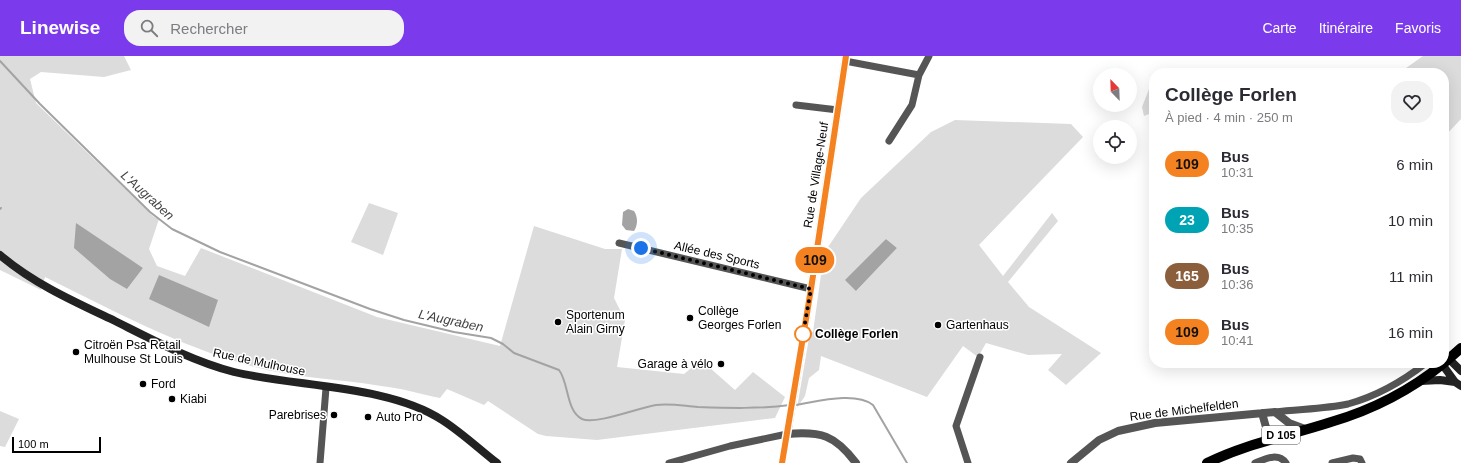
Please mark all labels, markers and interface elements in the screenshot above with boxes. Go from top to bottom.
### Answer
search box [124,10,404,46]
text: Linewise [20,17,100,38]
icon: search [138,17,160,39]
text: Rechercher [170,20,248,37]
text: Carte [1262,20,1297,36]
text: Itinéraire [1319,20,1373,36]
text: Favoris [1395,20,1441,36]
north arrow [1093,68,1137,112]
map controls [1093,68,1137,164]
button: heart [1391,81,1433,123]
text: Collège Forlen [1165,84,1297,105]
text: À pied · 4 min · 250 m [1165,110,1293,125]
street label: Rue de Village-Neuf [801,120,831,229]
button: locate [1093,120,1137,164]
text: Bus [1221,148,1249,165]
text: 109 [1175,156,1199,172]
text: 6 min [1396,156,1433,173]
text: 10:31 [1221,165,1254,180]
water label: L'Augraben [118,168,177,223]
text: Bus [1221,204,1249,221]
text: 23 [1179,212,1195,228]
text: 10 min [1388,212,1433,229]
text: 10:35 [1221,221,1254,236]
your location [631,238,651,258]
street label: Allée des Sports [673,238,761,272]
line badge: 109 [792,247,838,273]
text: 109 [803,252,827,268]
text: Bus [1221,260,1249,277]
text: 165 [1175,268,1199,284]
text: 11 min [1389,268,1433,285]
text: 10:36 [1221,277,1254,292]
place label: Collège Georges Forlen [698,304,781,332]
water label: L'Augraben [417,306,485,335]
place label: Sportenum Alain Girny [566,308,625,336]
marker: Collège Georges Forlen [685,313,695,323]
text: Bus [1221,316,1249,333]
marker: Sportenum Alain Girny [553,317,563,327]
place label: Gartenhaus [946,318,1009,332]
marker: Gartenhaus [933,320,943,330]
text: 109 [1175,324,1199,340]
text: 16 min [1388,324,1433,341]
marker: Collège Forlen [794,325,812,343]
place label: Collège Forlen [815,327,898,341]
text: 10:41 [1221,333,1254,348]
place label: Citroën Psa Retail Mulhouse St Louis [84,338,183,366]
street label: Rue de Mulhouse [212,345,307,379]
marker: Citroën Psa Retail Mulhouse St Louis [71,347,81,357]
place label: Garage à vélo [638,357,713,371]
marker: Garage à vélo [716,359,726,369]
place label: Ford [151,377,176,391]
marker: Ford [138,379,148,389]
place label: Kiabi [180,392,207,406]
marker: Kiabi [167,394,177,404]
street label: Rue de Michelfelden [1129,396,1239,424]
place label: Parebrises [269,408,326,422]
marker: Parebrises [329,410,339,420]
place label: Auto Pro [376,410,423,424]
marker: Auto Pro [363,412,373,422]
road number: D 105 [1262,426,1300,444]
scale bar [12,435,101,454]
text: 100 m [18,438,49,450]

